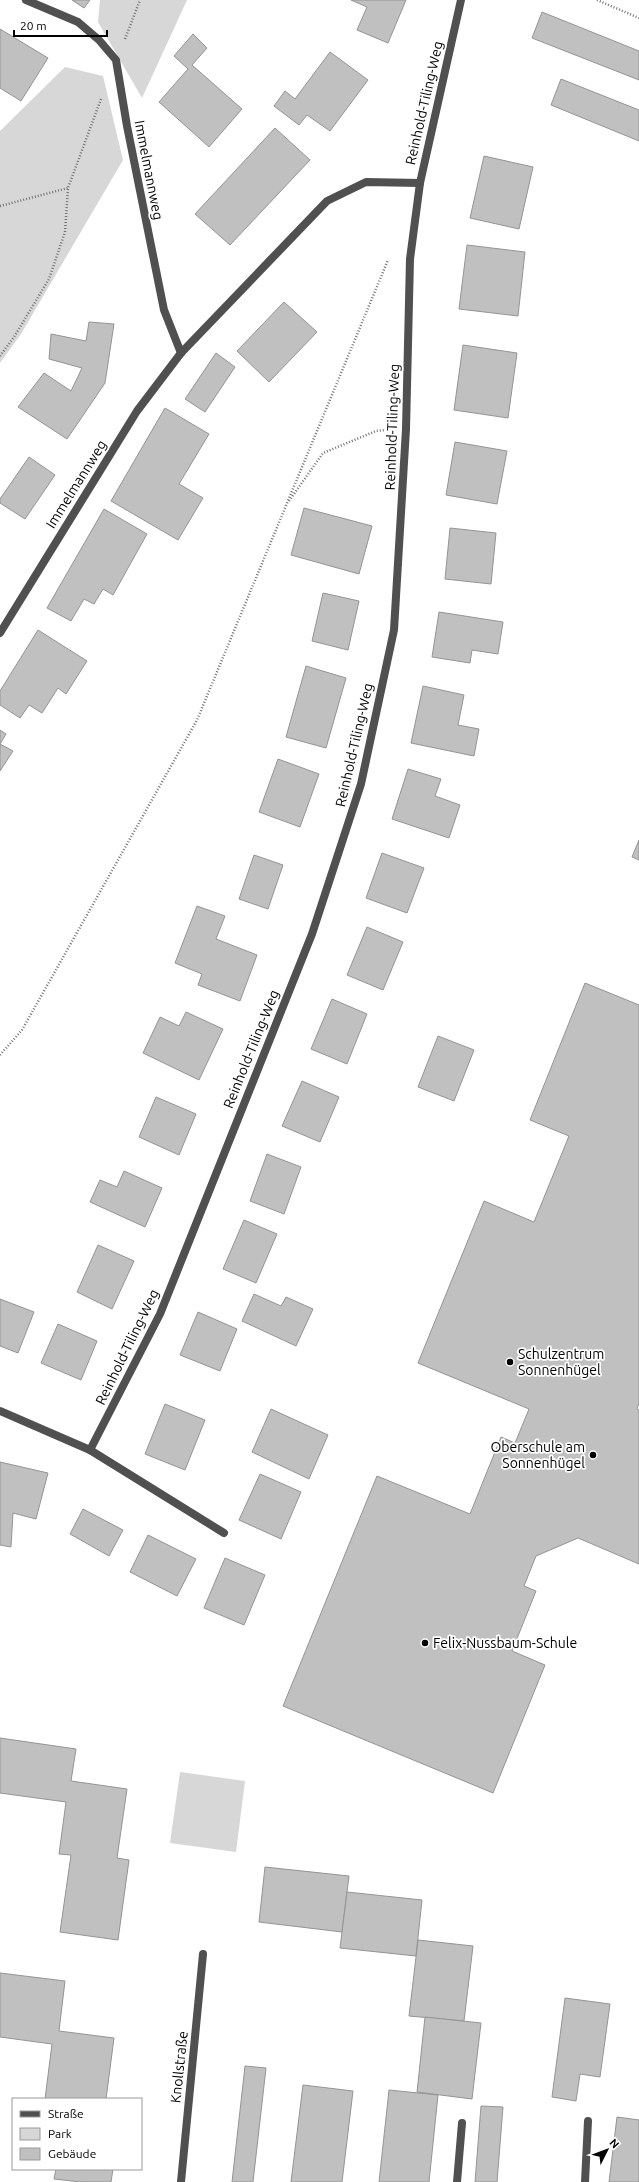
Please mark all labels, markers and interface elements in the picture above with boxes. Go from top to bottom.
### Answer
scale bar [14,12,107,38]
text: 20 m [20,19,47,32]
street label: Reinhold-Tiling-Weg [402,40,446,166]
street label: Immelmannweg [132,119,166,221]
street label: Reinhold-Tiling-Weg [382,364,402,490]
street label: Immelmannweg [42,437,110,531]
street label: Reinhold-Tiling-Weg [332,682,376,808]
street label: Reinhold-Tiling-Weg [220,987,282,1111]
street label: Reinhold-Tiling-Weg [92,1287,162,1407]
place label: Schulzentrum Sonnenhügel [518,1346,604,1378]
marker: Schulzentrum Sonnenhügel [505,1357,515,1367]
place label: Oberschule am Sonnenhügel [490,1439,585,1471]
marker: Oberschule am Sonnenhügel [588,1450,598,1460]
place label: Felix-Nussbaum-Schule [433,1635,577,1651]
marker: Felix-Nussbaum-Schule [420,1638,430,1648]
street label: Knollstraße [167,2030,191,2104]
legend [12,2098,142,2170]
text: Straße [48,2107,84,2120]
text: Park [48,2127,72,2140]
north arrow [587,2130,627,2170]
text: N [607,2136,622,2150]
text: Gebäude [48,2147,96,2160]

